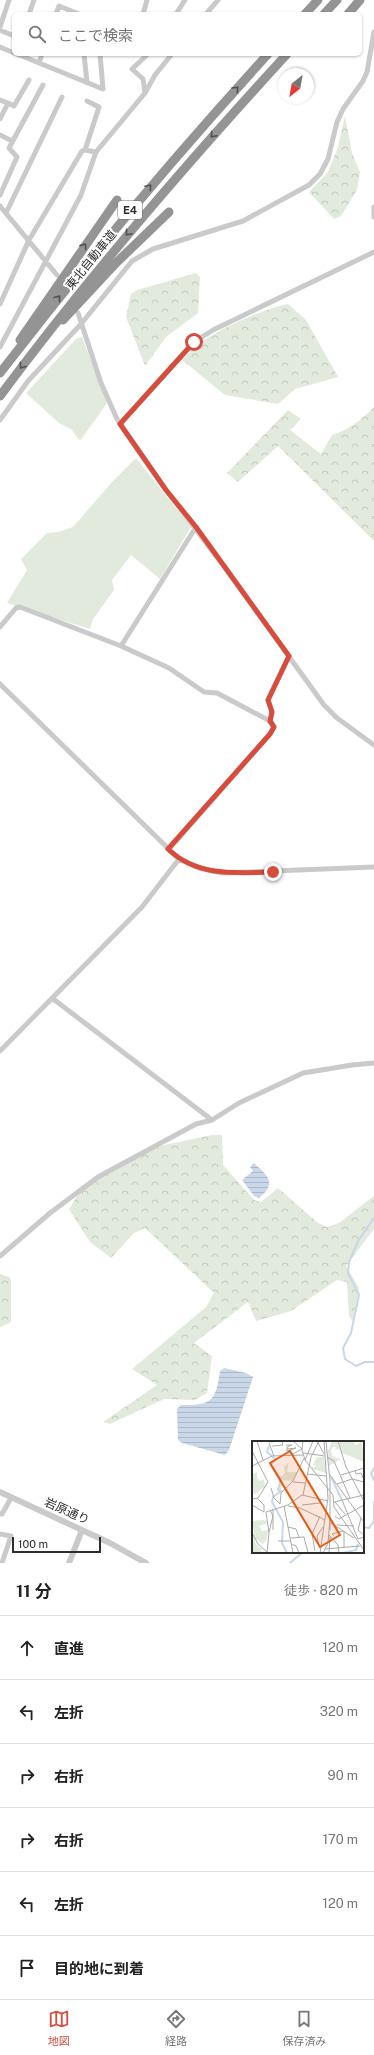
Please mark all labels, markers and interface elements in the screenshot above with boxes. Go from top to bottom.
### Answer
search box [12,12,362,56]
icon: search [26,23,48,45]
text: ここで検索 [58,27,133,44]
north arrow [278,68,314,104]
one-way arrow [231,87,238,94]
one-way arrow [211,130,218,137]
one-way arrow [145,184,152,191]
road number: E4 [118,201,142,219]
street label: 東北自動車道 [63,228,119,292]
one-way arrow [125,228,132,235]
one-way arrow [79,244,86,251]
one-way arrow [53,295,60,302]
route start [185,333,203,351]
one-way arrow [20,362,27,369]
route end [264,863,282,881]
inset map [252,1441,364,1553]
street label: 岩原通り [42,1495,92,1527]
scale bar [12,1535,101,1554]
text: 100 m [18,1538,48,1550]
text: 11 分 [16,1581,51,1601]
text: 徒歩 · 820 m [284,1583,358,1598]
icon: ahead [16,1637,38,1659]
text: 直進 [54,1640,84,1657]
text: 120 m [323,1640,358,1655]
icon: left [16,1701,38,1723]
text: 左折 [54,1704,84,1721]
text: 320 m [320,1704,358,1719]
icon: right [16,1765,38,1787]
text: 右折 [54,1768,84,1785]
text: 90 m [328,1768,358,1783]
icon: right [16,1829,38,1851]
text: 右折 [54,1832,84,1849]
text: 170 m [323,1832,358,1847]
icon: left [16,1893,38,1915]
text: 左折 [54,1896,84,1913]
text: 120 m [323,1896,358,1911]
icon: arrive [16,1957,38,1979]
text: 目的地に到着 [54,1960,144,1977]
tab: 地図 [48,2008,70,2048]
tab: 経路 [165,2008,187,2048]
tab: 保存済み [282,2008,326,2048]

